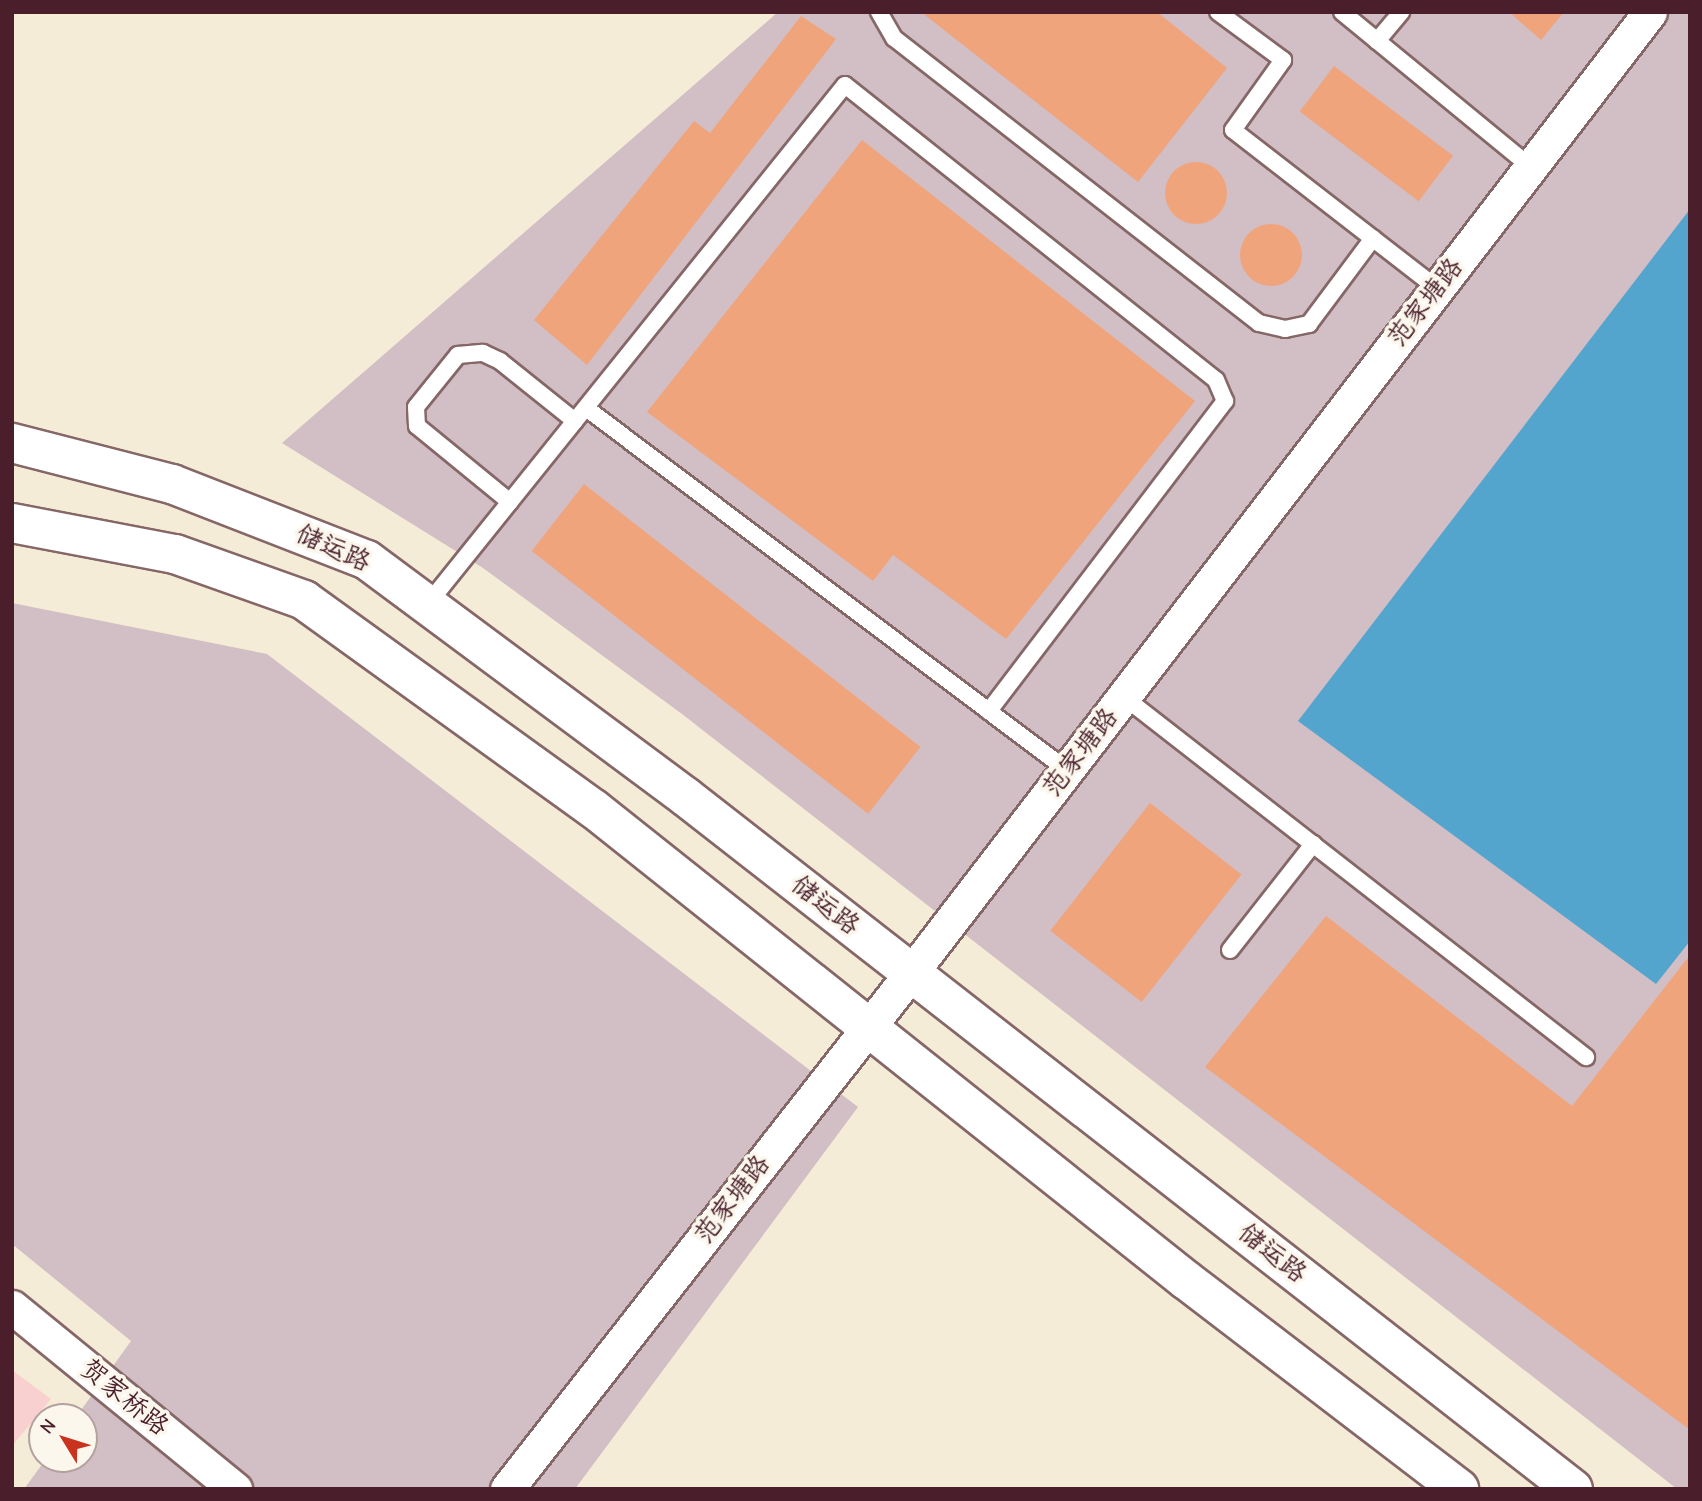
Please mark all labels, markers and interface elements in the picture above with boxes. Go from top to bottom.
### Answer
street label: 范家塘路 [1382,252,1470,354]
street label: 储运路 [291,519,375,579]
street label: 范家塘路 [1037,702,1125,804]
street label: 储运路 [785,870,865,942]
street label: 范家塘路 [689,1149,777,1251]
street label: 储运路 [1232,1218,1312,1290]
street label: 贺家桥路 [74,1353,174,1443]
north arrow [28,1403,98,1473]
text: N [36,1415,61,1438]

